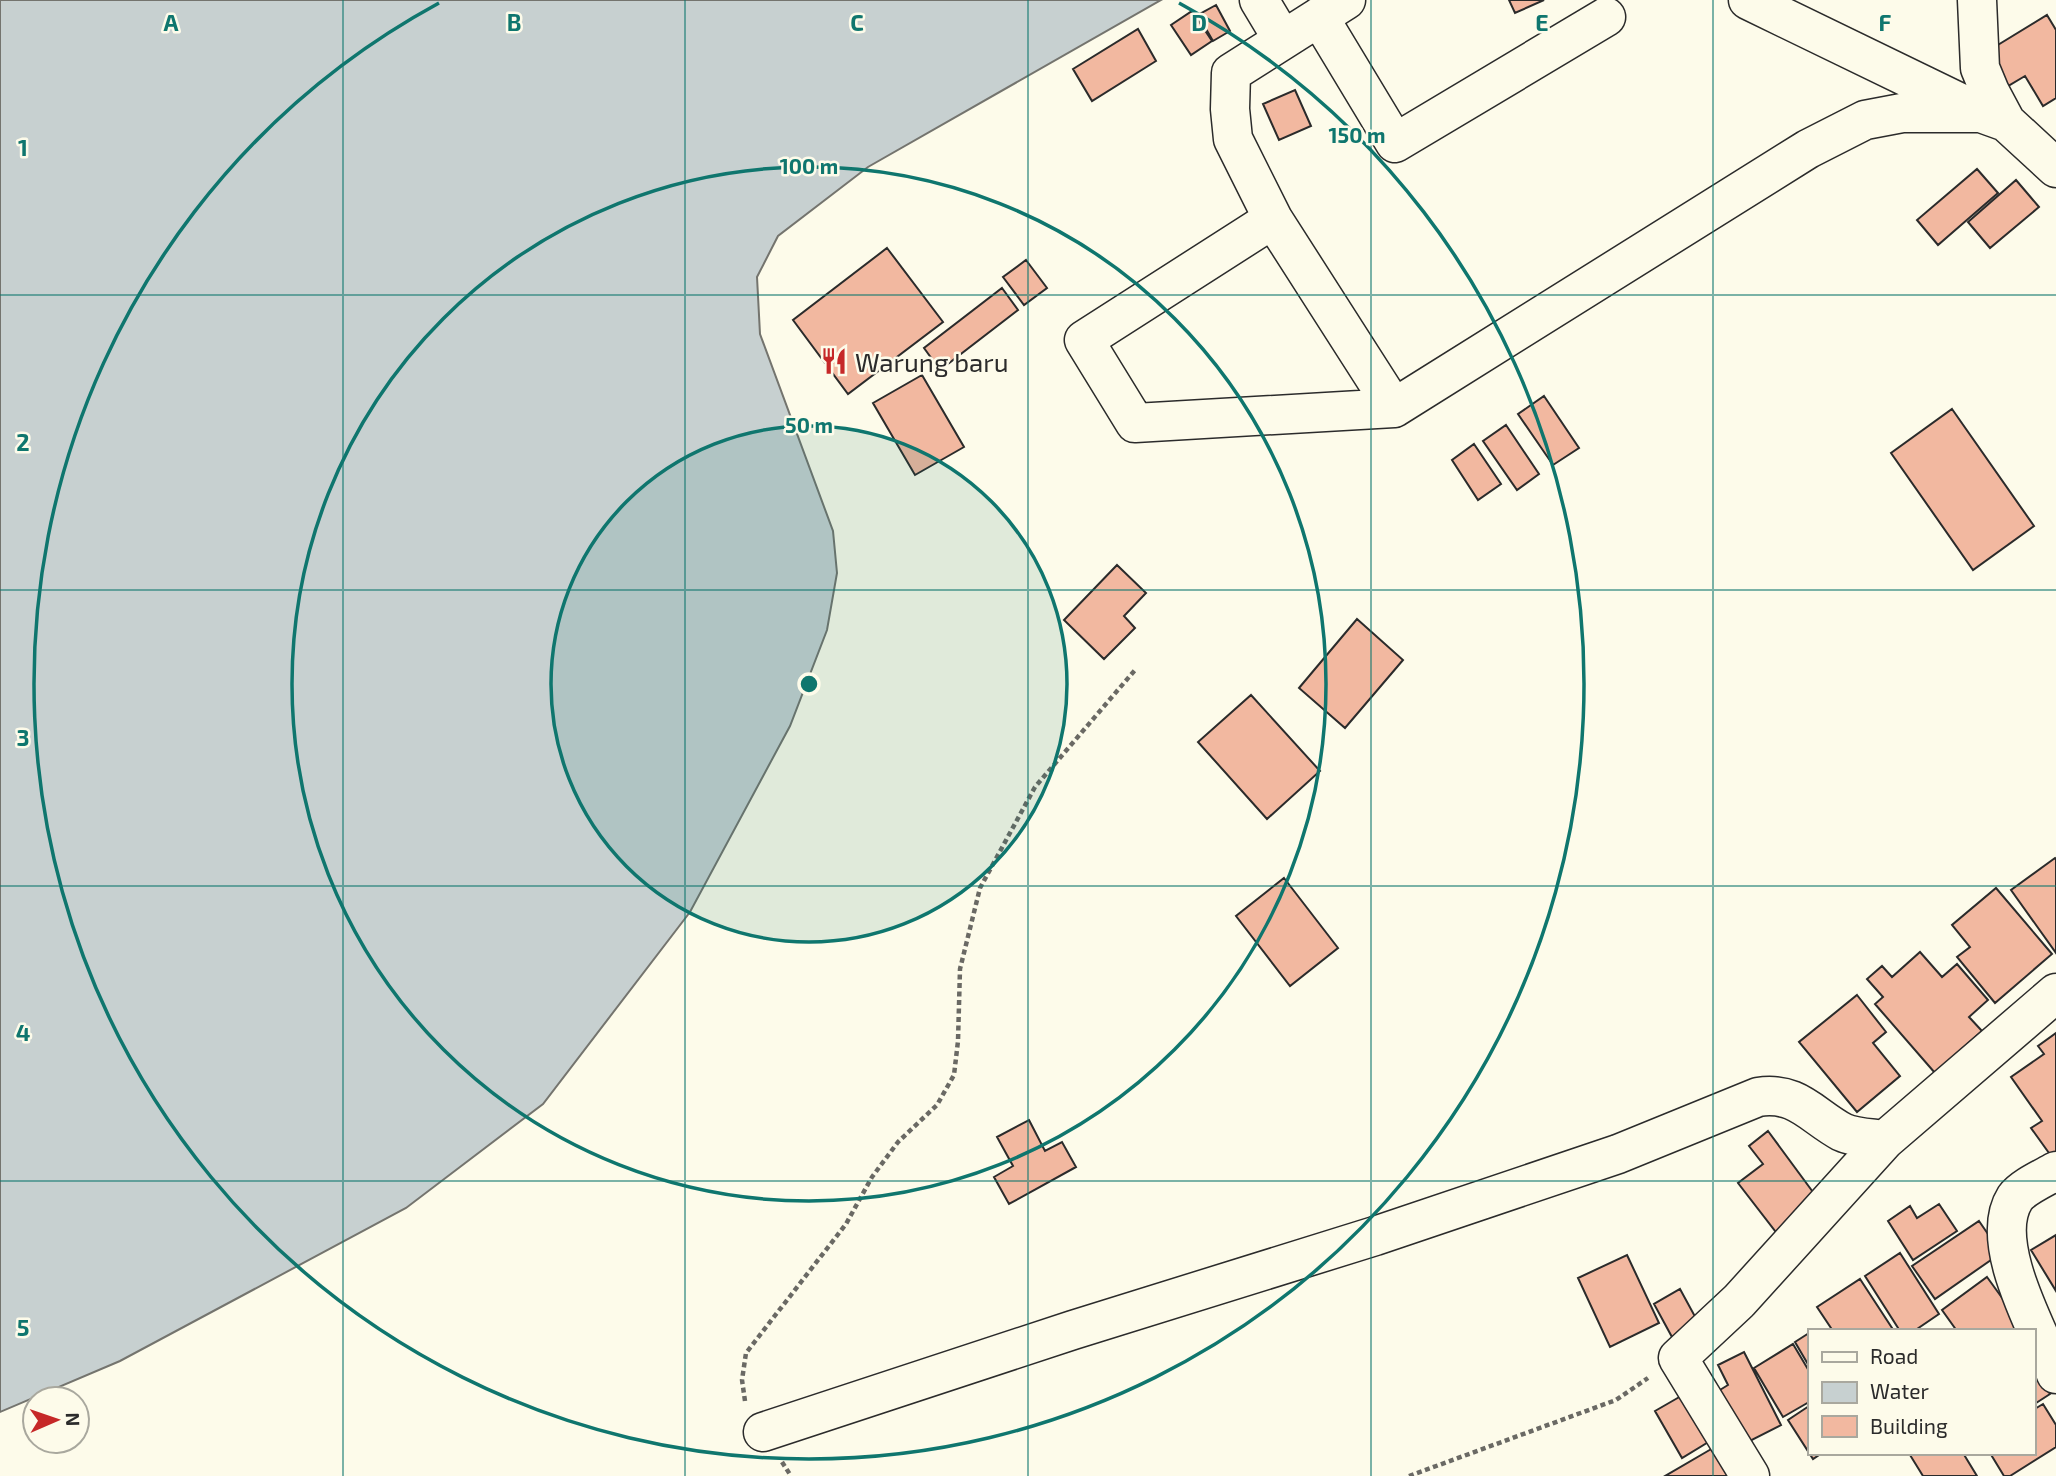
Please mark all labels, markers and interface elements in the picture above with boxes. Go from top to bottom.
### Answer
text: A [163,8,179,36]
text: B [507,8,521,36]
text: C [850,8,864,36]
text: D [1191,8,1207,36]
text: E [1535,8,1549,36]
text: F [1879,8,1892,36]
text: 150 m [1329,122,1385,147]
text: 1 [18,133,28,161]
text: 100 m [780,153,838,178]
restaurant icon: Warung baru [819,346,849,376]
place label: Warung baru [855,346,1009,377]
text: 50 m [785,412,833,437]
text: 2 [16,428,30,456]
centre of rings [797,672,821,696]
text: 3 [16,723,30,751]
text: 4 [16,1018,30,1046]
text: 5 [17,1313,29,1341]
legend [1808,1329,2035,1455]
text: Road [1870,1343,1918,1368]
text: Water [1870,1378,1929,1403]
north arrow [21,1385,91,1455]
text: N [62,1412,85,1427]
text: Building [1870,1413,1948,1438]

